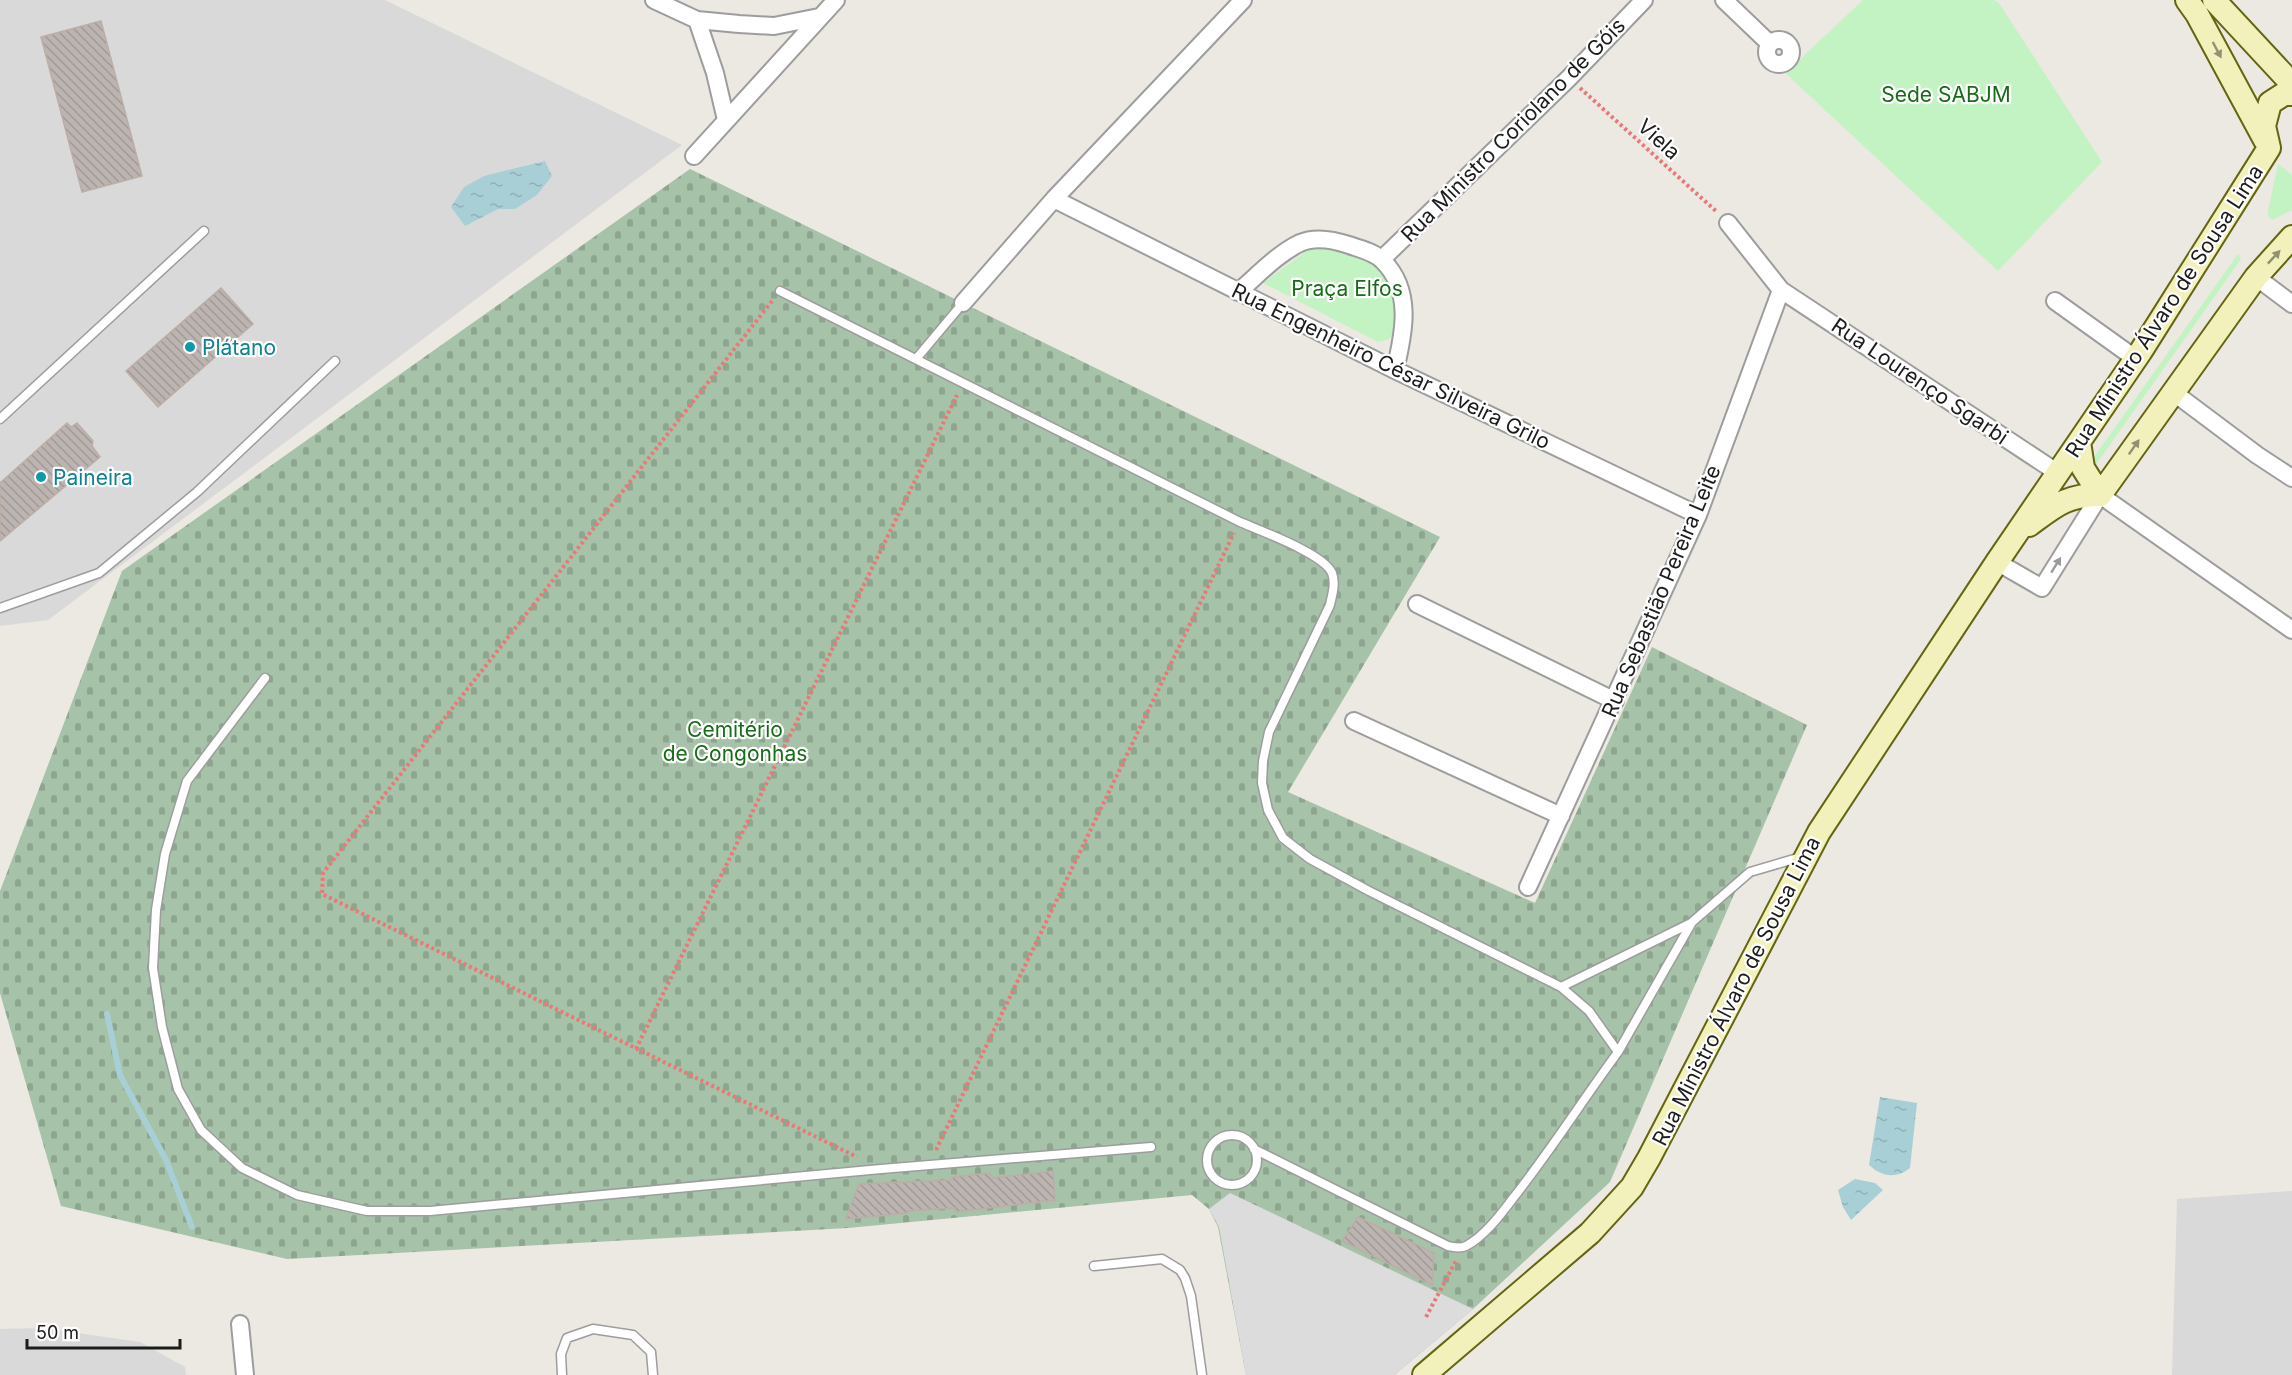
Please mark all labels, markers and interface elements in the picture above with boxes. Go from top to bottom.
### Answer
street label: Rua Ministro Coriolano de Góis [1396,13,1630,247]
one-way arrow [2212,42,2222,59]
park label: Sede SABJM [1881,82,2011,107]
street label: Viela [1633,113,1685,165]
street label: Rua Ministro Álvaro de Sousa Lima [2059,159,2268,462]
one-way arrow [2267,249,2281,264]
park label: Praça Elfos [1291,276,1403,301]
street label: Rua Engenheiro César Silveira Grilo [1228,278,1554,454]
street label: Rua Lourenço Sgarbi [1827,313,2013,449]
place label: Plátano [202,335,276,360]
marker: Plátano [183,340,197,354]
one-way arrow [2128,440,2140,456]
street label: Rua Sebastião Pereira Leite [1596,461,1726,721]
place label: Paineira [53,465,133,490]
marker: Paineira [34,470,48,484]
one-way arrow [2051,557,2062,573]
park label: Cemitério de Congonhas [663,717,807,766]
street label: Rua Ministro Álvaro de Sousa Lima [1646,832,1825,1150]
scale bar [27,1312,180,1350]
text: 50 m [36,1322,79,1343]

